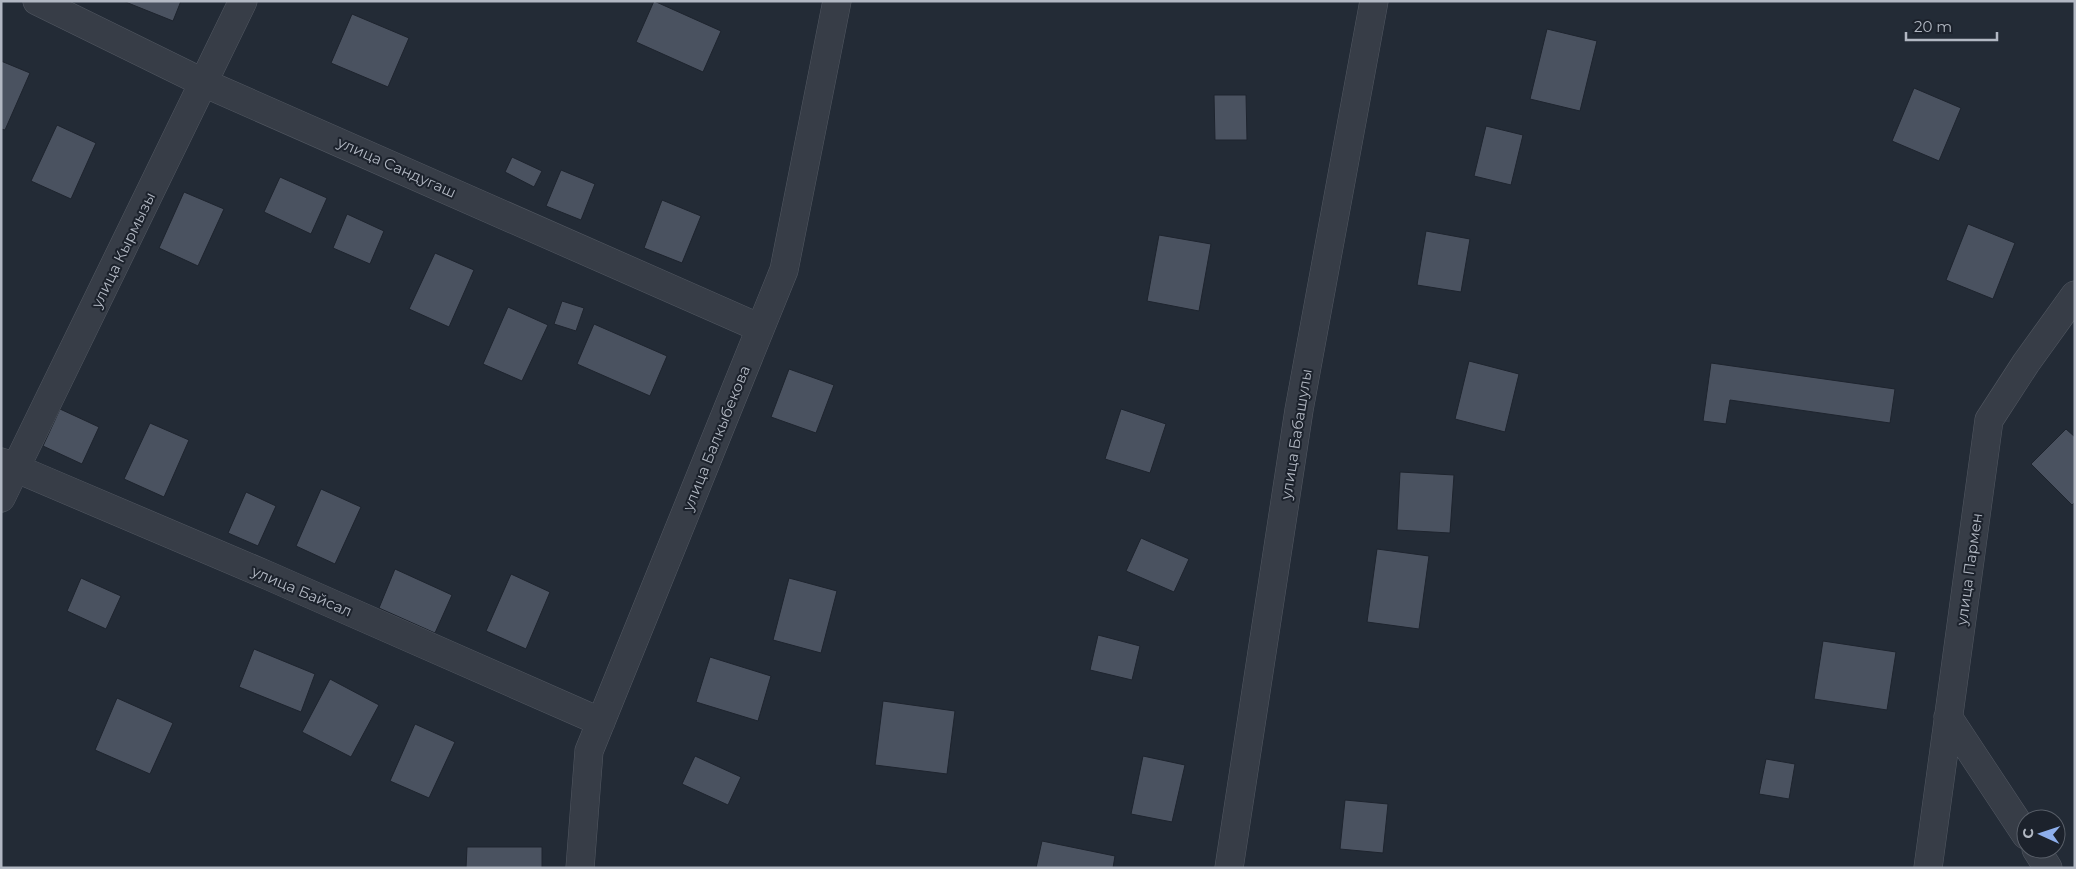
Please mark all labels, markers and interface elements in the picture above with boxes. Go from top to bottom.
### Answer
scale bar [1906,10,1997,42]
text: 20 m [1914,17,1952,36]
street label: улица Сандугаш [334,132,459,202]
street label: улица Кырмызы [86,189,159,312]
street label: улица Балкыбекова [678,362,754,515]
street label: улица Бабашулы [1276,367,1316,502]
street label: улица Пармен [1952,512,1986,627]
street label: улица Байсал [248,561,355,621]
north arrow [2016,809,2066,859]
text: С [2019,828,2037,839]

